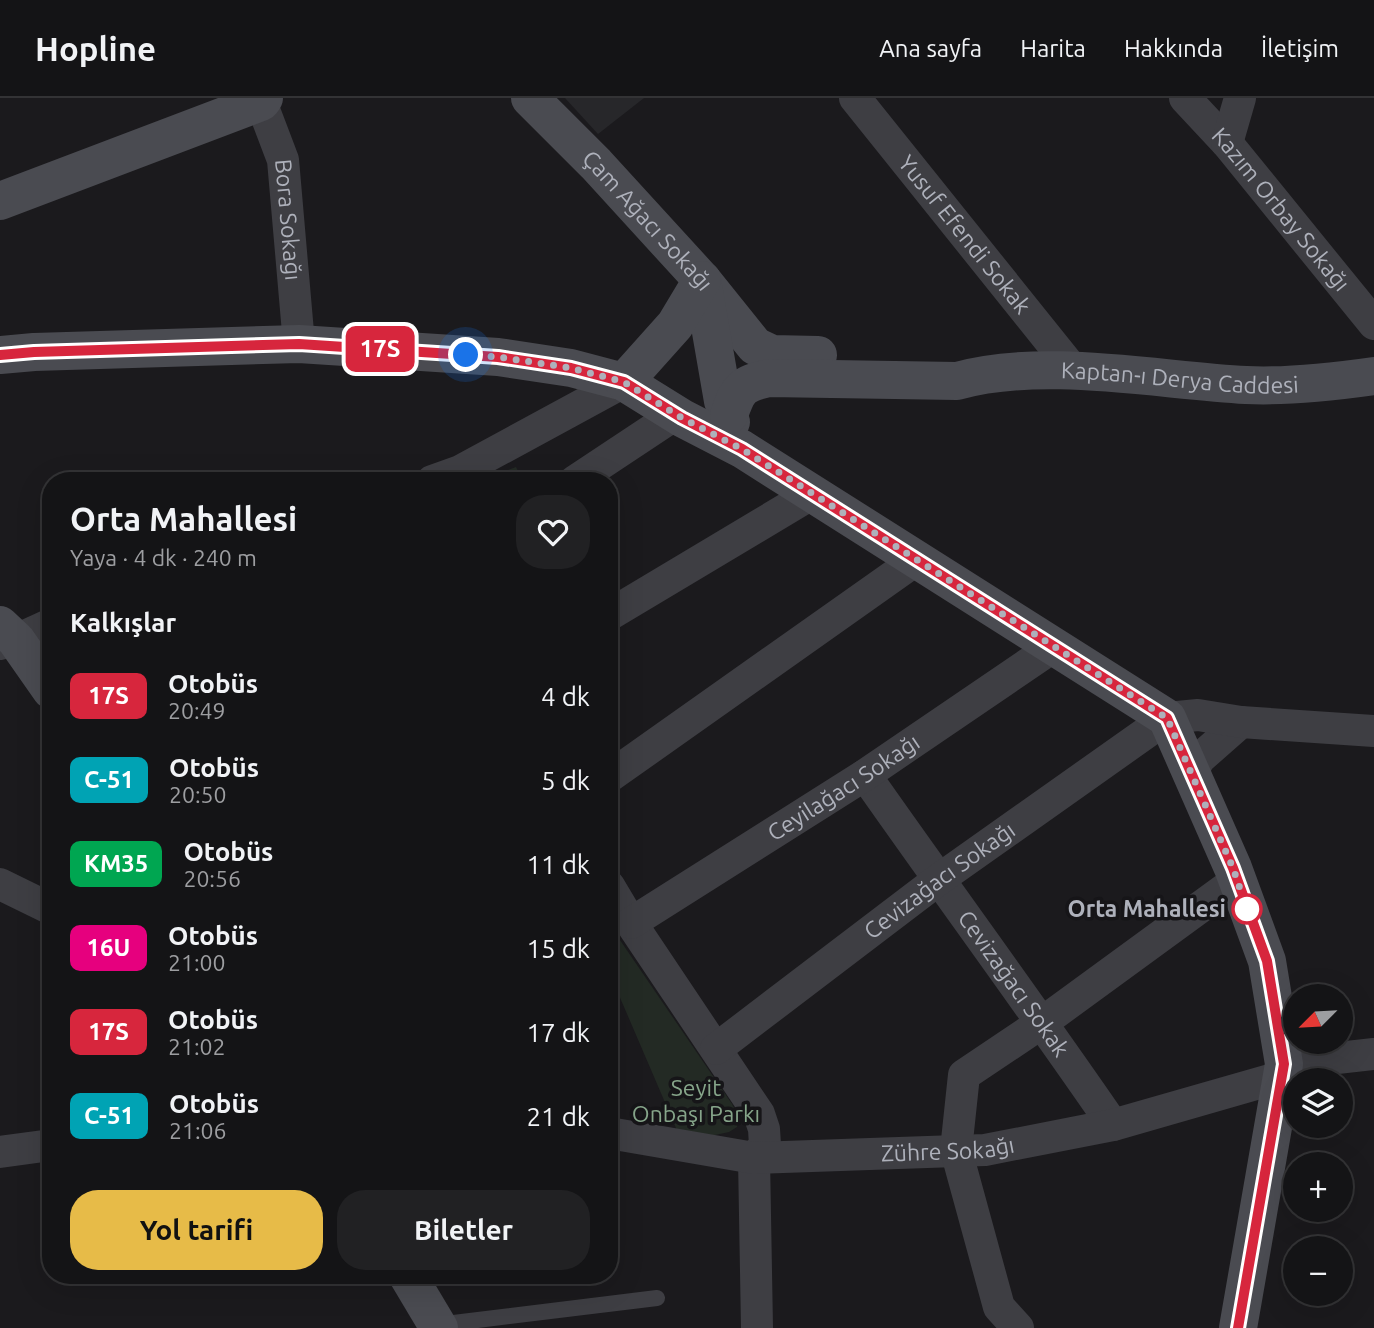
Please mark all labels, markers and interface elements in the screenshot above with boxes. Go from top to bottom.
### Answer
text: Hopline [35,30,156,67]
text: Ana sayfa [879,35,982,62]
text: Harita [1020,35,1086,62]
text: Hakkında [1124,35,1223,62]
text: İletişim [1261,35,1339,62]
street label: Kazım Orbay Sokağı [1207,122,1355,296]
street label: Çam Ağacı Sokağı [578,145,718,295]
street label: Yusuf Efendi Sokak [894,150,1036,319]
street label: Bora Sokağı [271,158,306,281]
line badge: 17S [340,326,420,372]
text: 17S [360,335,400,362]
your location [448,337,483,372]
street label: Kaptan-ı Derya Caddesi [1061,357,1299,397]
button: heart [516,495,590,569]
text: Orta Mahallesi [70,500,297,537]
text: Yaya · 4 dk · 240 m [70,545,257,570]
text: Kalkışlar [70,608,176,637]
text: Otobüs [168,669,258,698]
text: 17S [88,682,129,709]
text: 4 dk [541,682,590,711]
text: 20:49 [168,698,226,723]
street label: Ceyilağacı Sokağı [763,729,924,845]
text: Otobüs [169,753,259,782]
text: C-51 [84,766,134,793]
text: 5 dk [541,766,590,795]
text: 20:50 [169,782,227,807]
street label: Cevizağacı Sokağı [859,817,1019,944]
text: Otobüs [183,837,273,866]
text: KM35 [84,850,148,877]
text: 11 dk [526,850,590,879]
text: 20:56 [183,866,241,891]
marker: Orta Mahallesi [1232,894,1262,924]
place label: Orta Mahallesi [1068,896,1226,921]
street label: Cevizağacı Sokak [953,905,1075,1061]
text: Otobüs [168,921,258,950]
text: 16U [87,934,130,961]
text: 15 dk [526,934,590,963]
text: 21:00 [168,950,226,975]
north arrow [1283,984,1353,1054]
map controls [1283,984,1353,1306]
text: Otobüs [168,1005,258,1034]
text: 17S [88,1018,129,1045]
text: 17 dk [526,1018,590,1047]
text: 21:02 [168,1034,226,1059]
button: layers [1283,1068,1353,1138]
park label: Seyit Onbaşı Parkı [632,1075,760,1126]
text: Otobüs [169,1089,259,1118]
text: C-51 [84,1102,134,1129]
text: 21 dk [526,1102,590,1131]
text: 21:06 [169,1118,227,1143]
street label: Zühre Sokağı [881,1132,1016,1166]
button: + [1283,1152,1353,1222]
button: Yol tarifi [70,1190,323,1270]
button: Biletler [337,1190,590,1270]
button: − [1283,1236,1353,1306]

